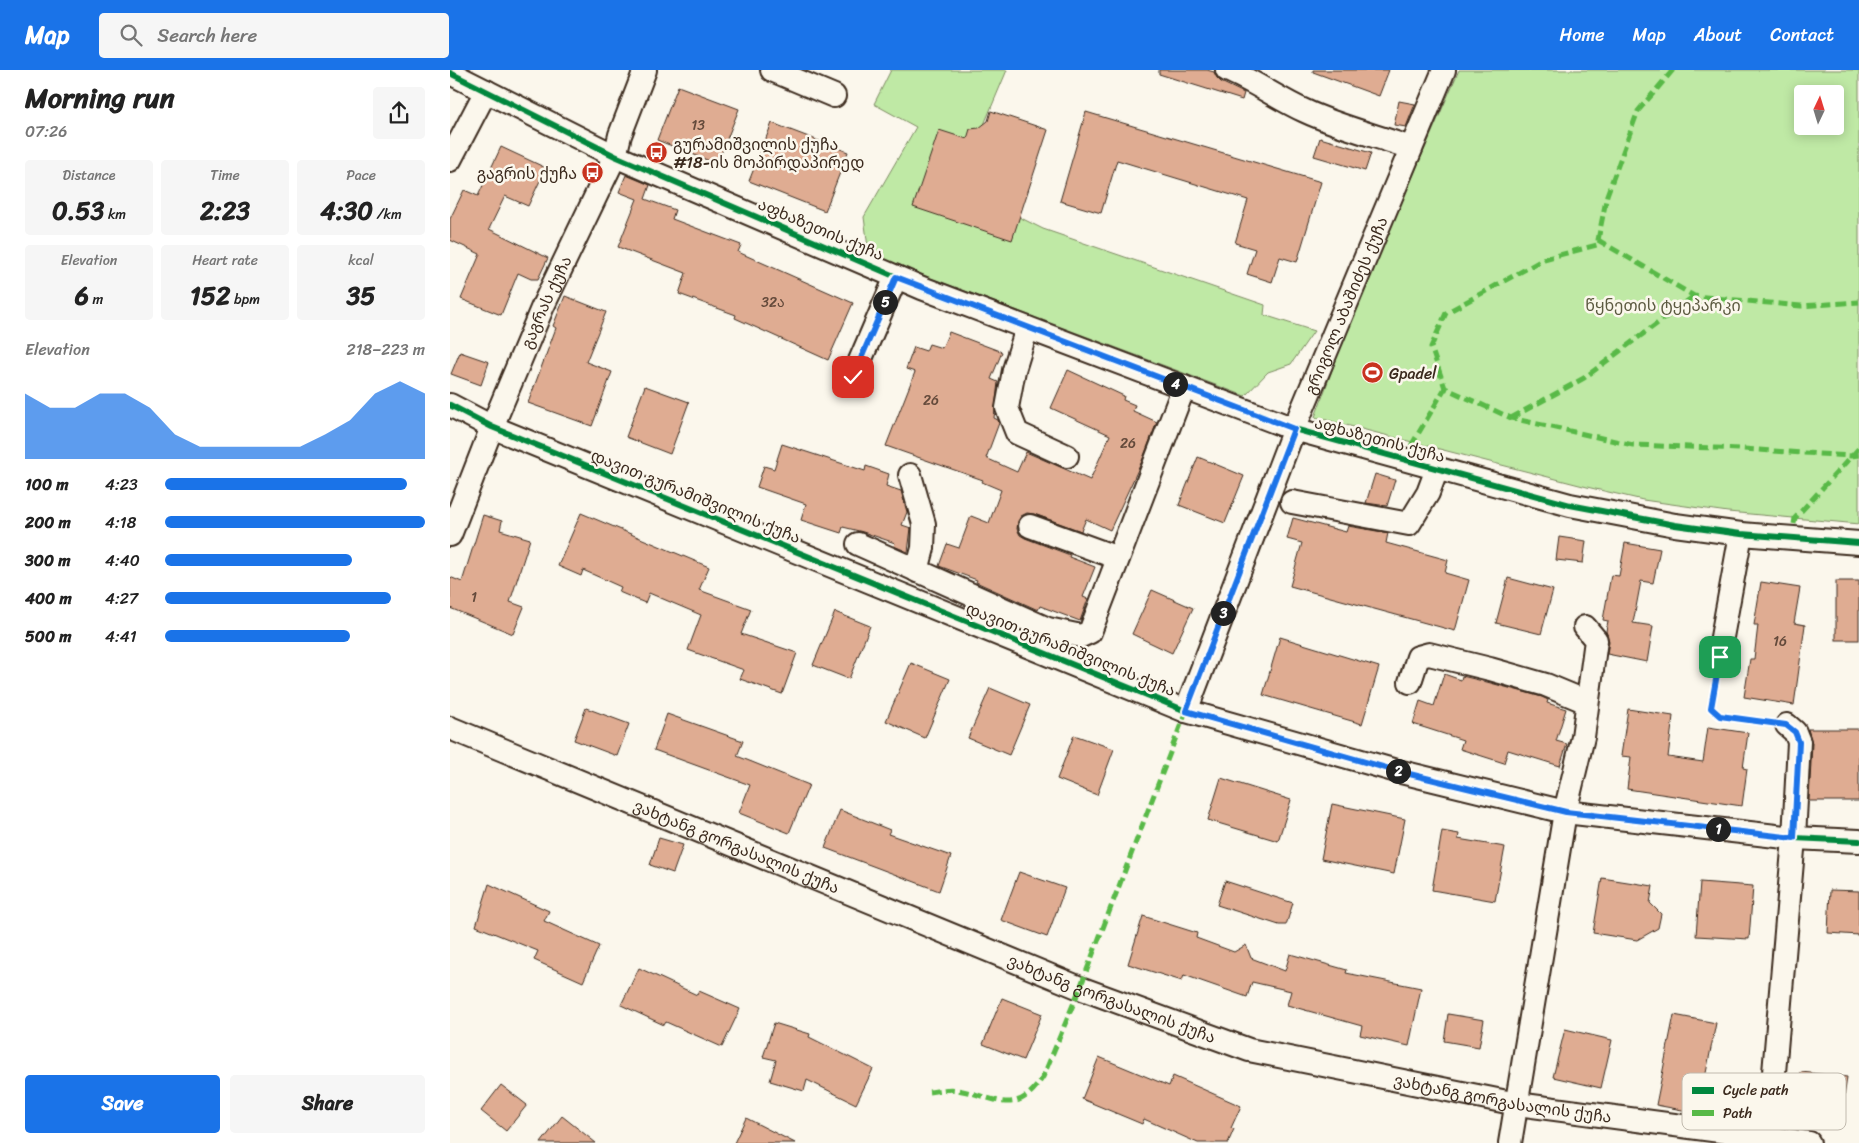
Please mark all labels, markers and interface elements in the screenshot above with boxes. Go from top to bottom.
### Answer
search box [99,13,449,58]
text: Map [25,14,69,56]
text: Search here [157,19,257,52]
text: Home [1560,19,1605,51]
text: Map [1633,19,1666,51]
text: About [1694,19,1742,51]
text: Contact [1770,19,1834,51]
icon: search [117,21,145,49]
text: Morning run [25,73,175,122]
north arrow [1794,85,1844,135]
map controls [1794,85,1844,135]
button: share [373,87,425,139]
house number: 13 [691,113,705,138]
text: 07:26 [25,117,67,146]
place label: გურამიშვილის ქუჩა #18-ის მოპირდაპირედ [673,130,864,177]
bus stop icon: გურამიშვილის ქუჩა #18-ის მოპირდაპირედ [645,141,669,165]
place label: გაგრის ქუჩა [477,159,577,188]
bus stop icon: გაგრის ქუჩა [581,161,605,185]
text: Distance [62,163,116,188]
text: Time [210,163,240,188]
text: Pace [346,163,376,188]
text: 0.53 [52,188,104,233]
text: 2:23 [200,188,250,233]
text: 4:30 [320,188,373,233]
street label: აფხაზეთის ქუჩა [753,190,888,269]
text: km [104,202,126,227]
text: /km [373,202,402,227]
street label: გრიგოლ აბაშიძეს ქუჩა [1296,212,1396,399]
text: Elevation [61,248,117,273]
text: Heart rate [192,248,258,273]
text: kcal [348,248,374,273]
street label: გაგრას ქუჩა [513,251,580,353]
text: 6 [75,273,89,318]
text: 152 [190,273,230,318]
text: 35 [346,273,376,318]
text: m [89,287,103,312]
text: bpm [230,287,260,312]
house number: 32ა [761,290,785,315]
pin: 5 [872,290,898,314]
text: 5 [881,290,890,315]
park label: წყნეთის ტყეპარკი [1585,291,1741,320]
text: Elevation [25,335,90,364]
text: 218–223 m [346,335,425,364]
pin [832,356,874,398]
place label: Gpadel [1389,359,1437,388]
sports icon: Gpadel [1361,361,1385,385]
icon: check [839,363,867,391]
pin: 4 [1162,372,1188,396]
text: 4 [1171,372,1180,397]
house number: 26 [923,388,939,413]
street label: აფხაზეთის ქუჩა [1311,408,1448,471]
house number: 26 [1120,431,1136,456]
street label: დავით გურამიშვილის ქუჩა [586,441,805,552]
text: 100 m [25,470,69,499]
text: 4:23 [105,470,138,499]
text: 200 m [25,508,71,537]
text: 4:18 [105,508,136,537]
text: 300 m [25,546,70,575]
text: 4:40 [105,546,140,575]
text: 400 m [25,584,72,613]
text: 4:27 [105,584,138,613]
house number: 1 [471,585,477,610]
street label: დავით გურამიშვილის ქუჩა [961,594,1180,705]
pin: 3 [1210,600,1236,626]
text: 3 [1220,601,1227,626]
text: 500 m [25,622,71,651]
text: 4:41 [105,622,137,651]
house number: 16 [1773,629,1787,654]
pin [1699,636,1741,678]
icon: arrive [1706,643,1734,671]
pin: 2 [1386,758,1410,784]
text: 2 [1394,759,1403,784]
street label: ვახტანგ გორგასალის ქუჩა [629,791,844,902]
pin: 1 [1706,816,1730,842]
text: 1 [1715,817,1722,842]
street label: ვახტანგ გორგასალის ქუჩა [1003,946,1220,1052]
street label: ვახტანგ გორგასალის ქუჩა [1391,1066,1613,1132]
legend [1682,1073,1846,1130]
button: Save [25,1075,220,1133]
button: Share [230,1075,425,1133]
text: Cycle path [1723,1078,1789,1103]
text: Path [1723,1101,1752,1126]

